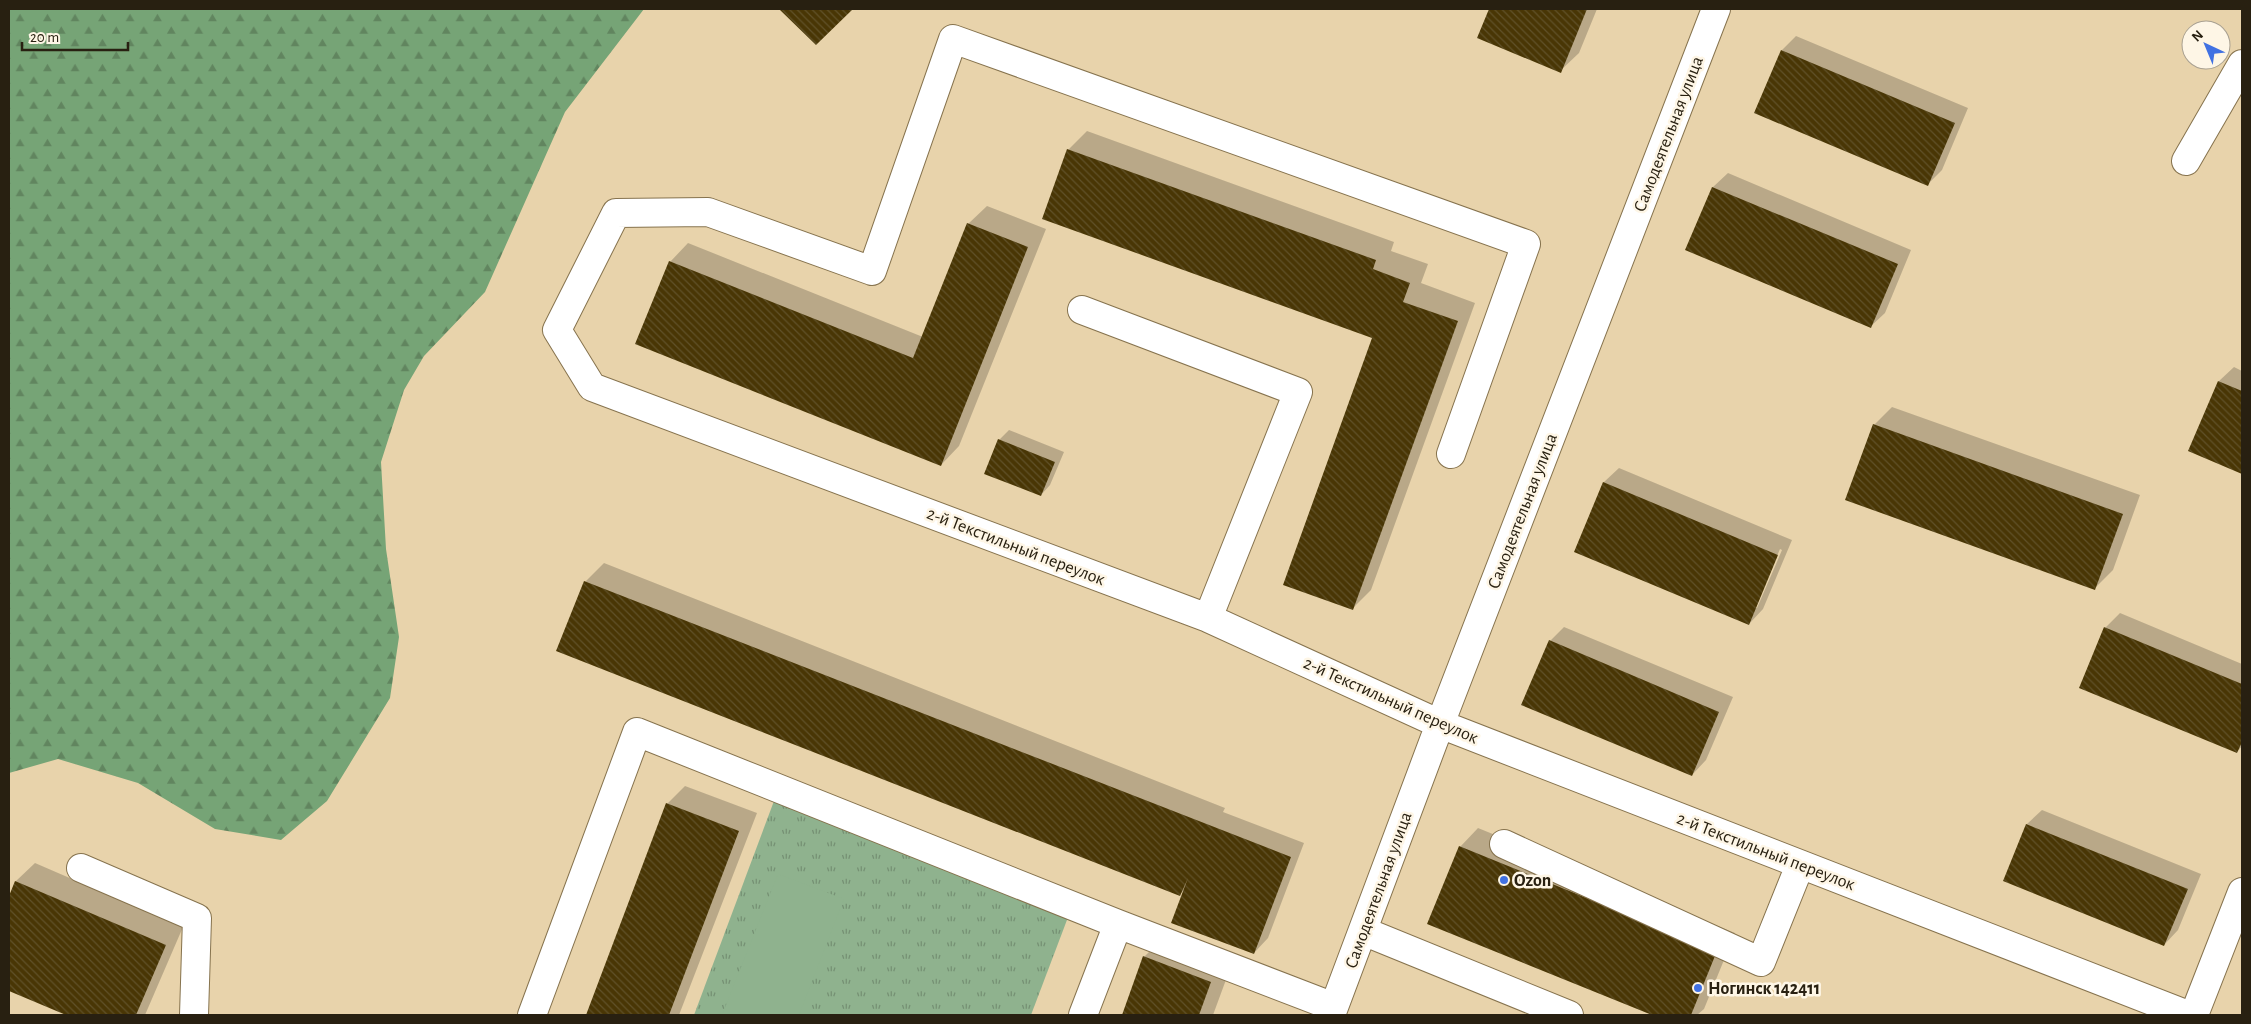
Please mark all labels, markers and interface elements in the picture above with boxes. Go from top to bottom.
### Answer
scale bar [22,20,129,52]
north arrow [2181,20,2231,70]
text: N [2189,28,2206,45]
text: 20 m [30,30,59,45]
street label: Самодеятельная улица [1631,54,1707,215]
street label: Самодеятельная улица [1485,431,1561,592]
street label: 2-й Текстильный переулок [924,505,1108,589]
street label: 2-й Текстильный переулок [1301,654,1481,748]
street label: Самодеятельная улица [1342,810,1416,971]
street label: 2-й Текстильный переулок [1674,810,1858,894]
place label: Ozon [1514,872,1551,890]
marker: Ozon [1498,874,1510,886]
place label: Ногинск 142411 [1708,980,1820,998]
marker: Ногинск 142411 [1692,982,1704,994]

